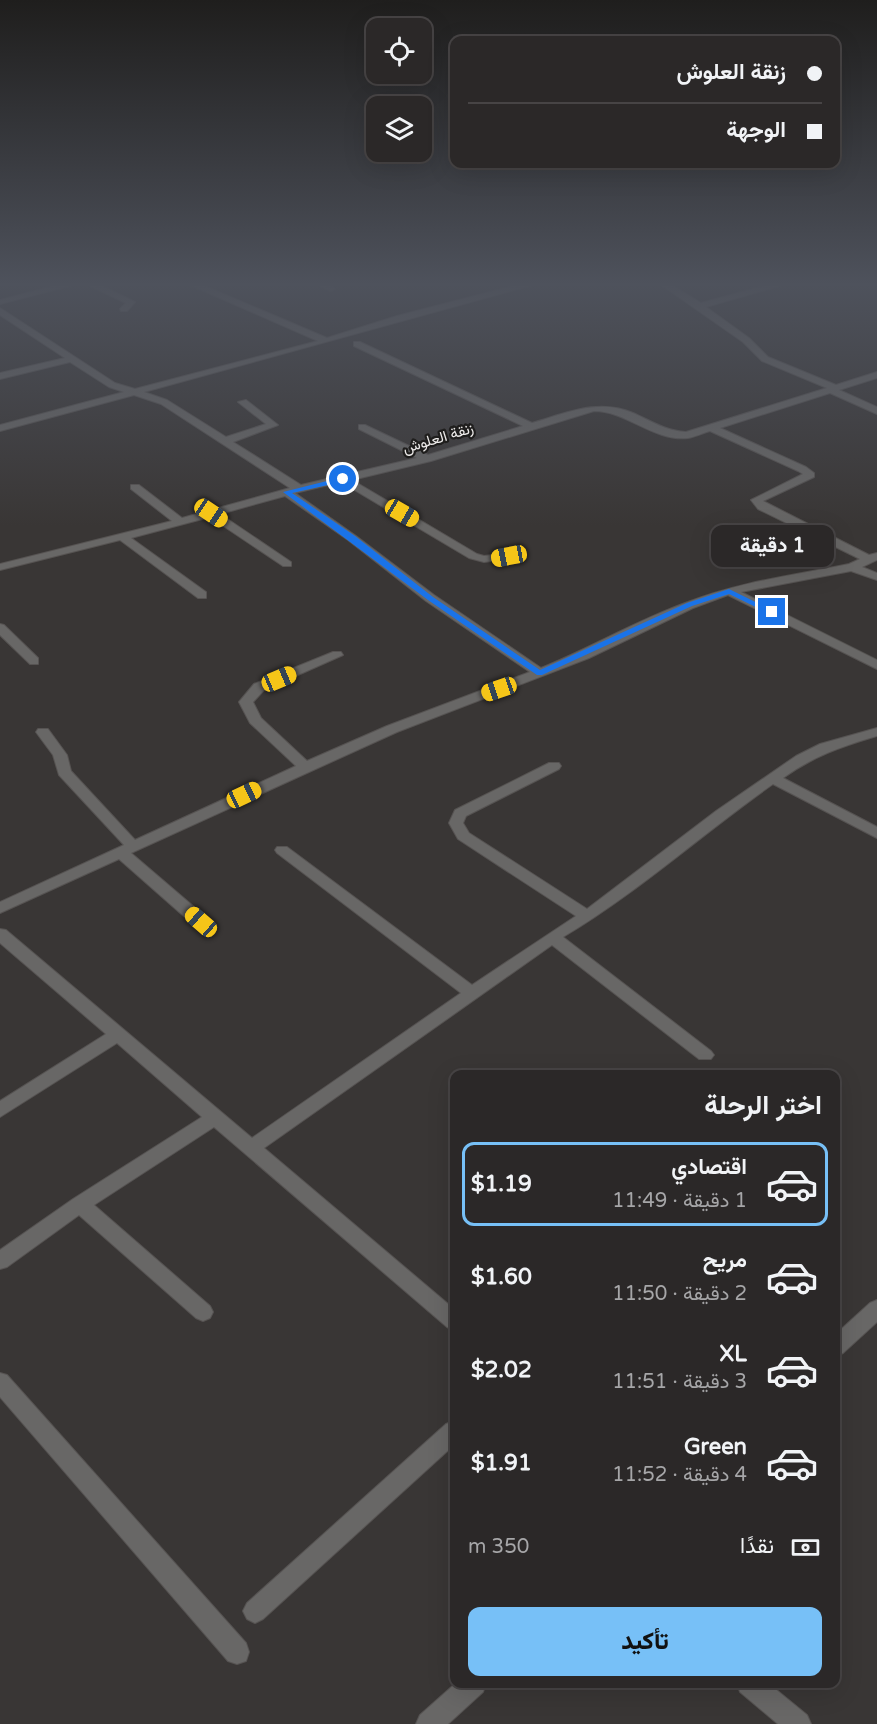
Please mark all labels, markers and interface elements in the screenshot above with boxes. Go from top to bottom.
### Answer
map controls [366,18,432,162]
button: locate [366,18,432,84]
text: زنقة العلوش [676,59,786,85]
button: layers [366,96,432,162]
text: الوجهة [726,117,786,143]
street label: زنقة العلوش [400,419,476,458]
route start [329,465,356,492]
car [191,495,231,531]
car [382,496,422,530]
callout: 1 دقيقة [710,525,834,567]
text: 1 دقيقة [740,534,805,558]
car [490,544,528,568]
route end [758,598,785,625]
car [259,664,299,694]
car [479,675,519,703]
car [224,779,264,811]
car [182,903,220,941]
text: اختر الرحلة [704,1089,822,1122]
text: اقتصادي [671,1154,747,1180]
icon: car [765,1157,819,1211]
text: $1.19 [471,1171,532,1197]
text: 1 دقيقة · 11:49 [612,1189,747,1213]
text: مريح [703,1247,747,1273]
icon: car [765,1250,819,1304]
text: $1.60 [471,1264,532,1290]
text: 2 دقيقة · 11:50 [612,1282,747,1306]
text: XL [720,1341,747,1367]
icon: car [765,1343,819,1397]
text: $2.02 [471,1357,532,1383]
text: 3 دقيقة · 11:51 [612,1370,747,1394]
text: Green [684,1434,747,1460]
icon: car [765,1436,819,1490]
text: $1.91 [471,1450,532,1476]
text: 4 دقيقة · 11:52 [612,1463,747,1487]
icon: cash [789,1531,822,1564]
text: نقدًا [740,1533,774,1559]
text: 350 m [468,1535,529,1559]
button: تأكيد [468,1607,822,1676]

